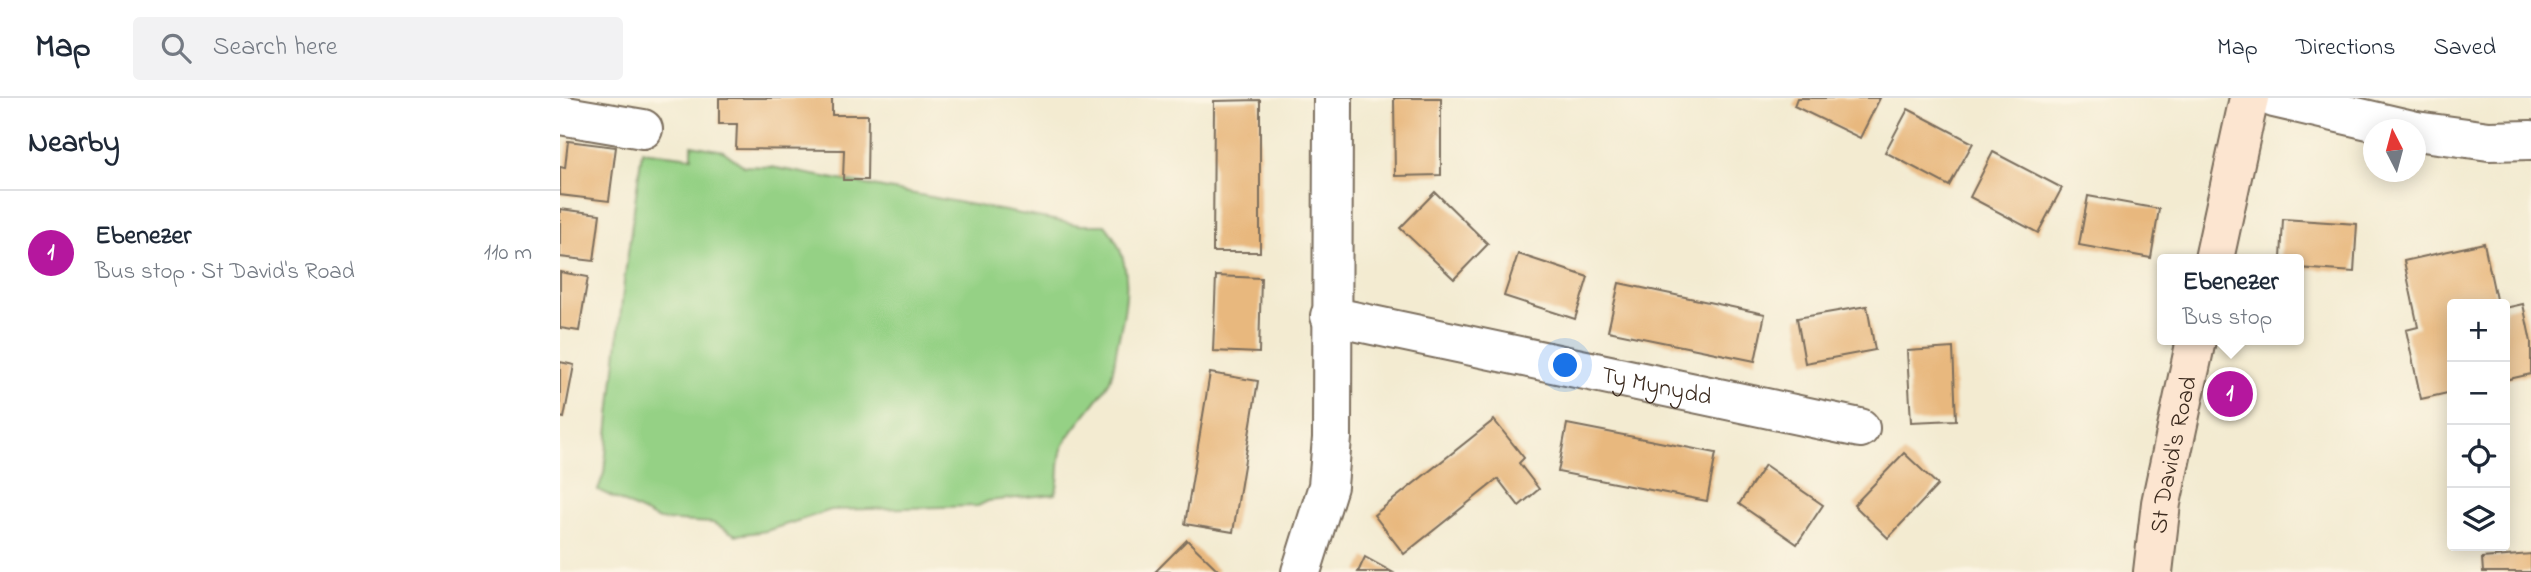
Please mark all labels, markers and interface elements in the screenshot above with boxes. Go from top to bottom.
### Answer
search box [133,17,623,80]
text: Map [35,24,91,72]
icon: search [157,29,195,67]
text: Search here [213,29,337,67]
text: Map [2217,31,2258,66]
text: Directions [2296,31,2395,66]
text: Saved [2433,31,2496,66]
north arrow [2363,119,2426,182]
text: Nearby [28,122,120,166]
text: Ebenezer [95,218,191,256]
text: 1 [47,237,55,270]
text: 110 m [484,237,532,270]
popup [2157,254,2304,345]
text: Bus stop · St David's Road [95,256,355,289]
text: Ebenezer [2182,264,2279,302]
map controls [2447,299,2510,551]
button: + [2447,299,2510,362]
text: Bus stop [2182,302,2272,335]
your location [1548,348,1582,382]
street label: Ty Mynydd [1598,359,1715,416]
button: − [2447,362,2510,425]
pin: 1 [2207,368,2253,420]
street label: St David's Road [2143,373,2208,536]
button: locate [2447,425,2510,488]
button: layers [2447,488,2510,551]

